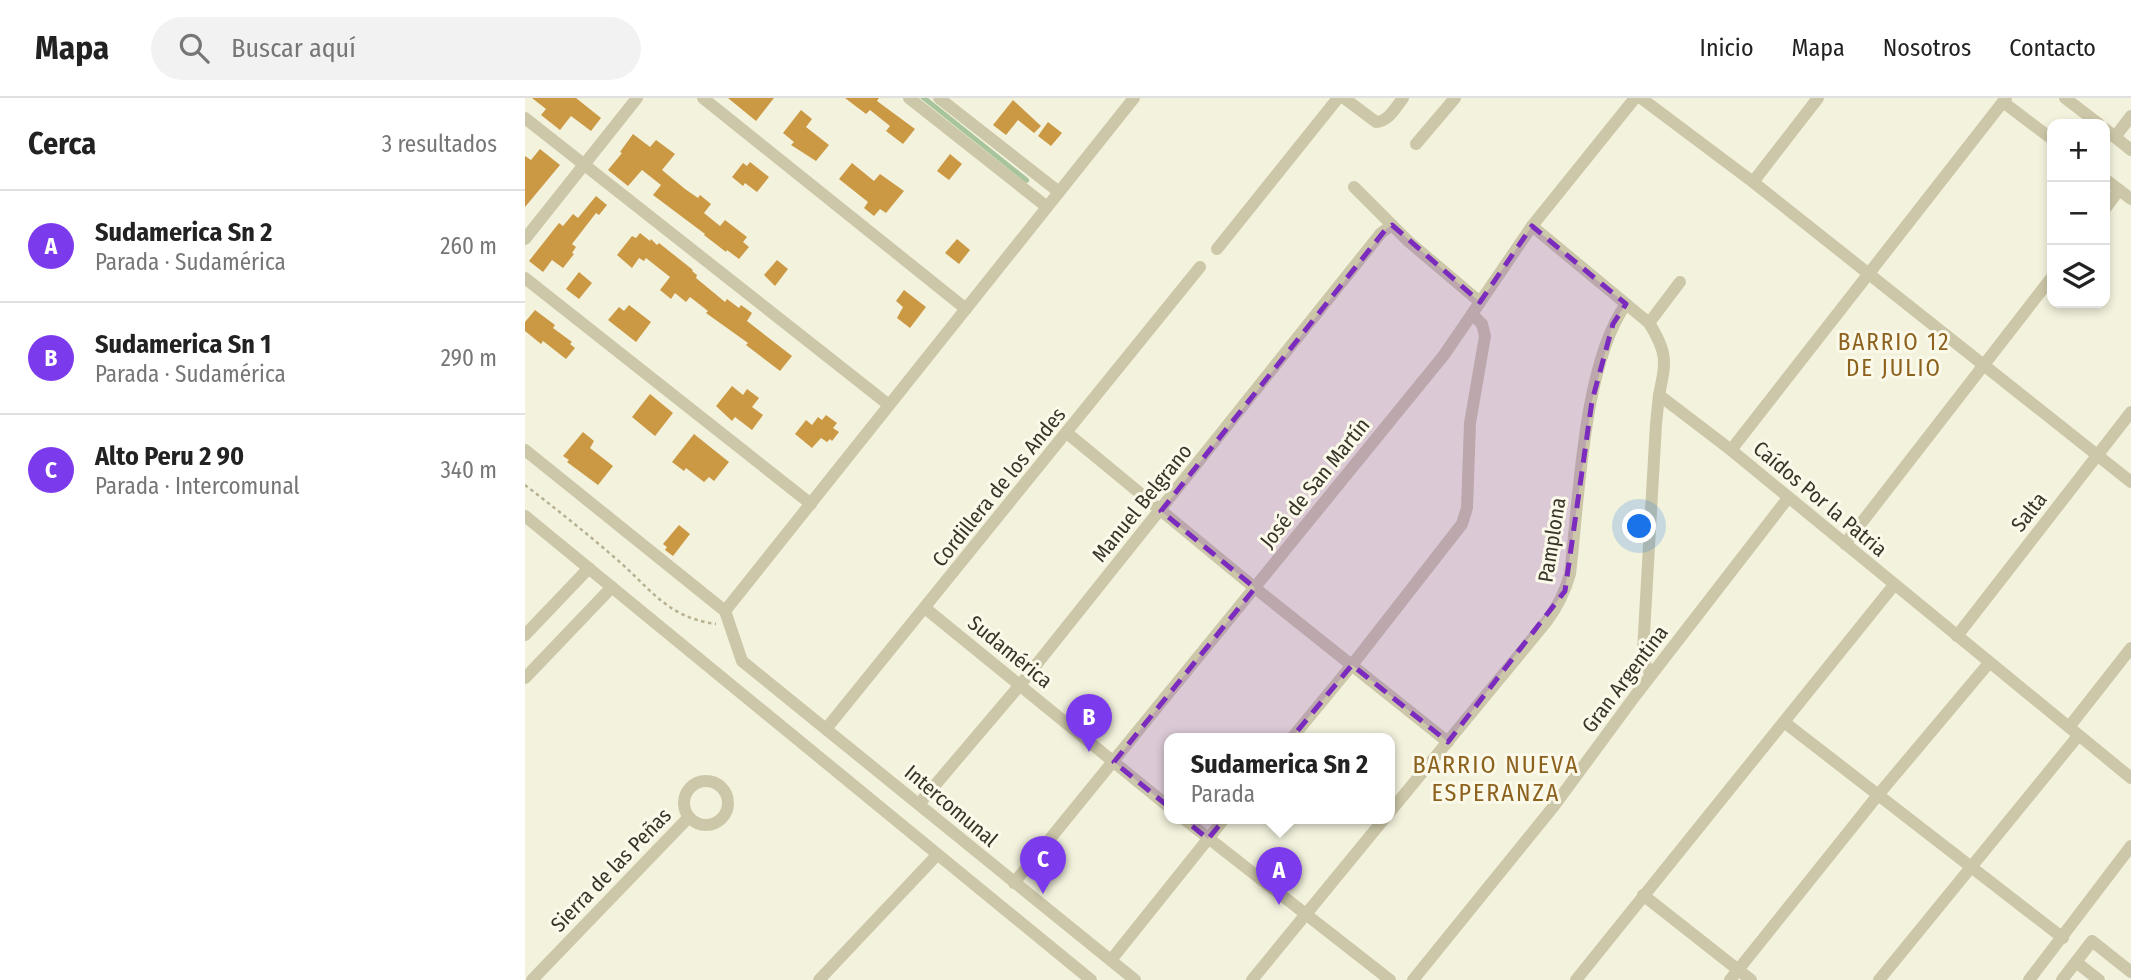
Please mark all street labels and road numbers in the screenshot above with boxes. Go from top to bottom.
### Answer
street label: Cordillera de los Andes [927,402,1071,572]
street label: José de San Martín [1255,413,1375,553]
street label: Caídos Por la Patria [1748,436,1892,562]
street label: Manuel Belgrano [1086,439,1198,567]
street label: Salta [2005,487,2053,537]
street label: Pamplona [1532,496,1572,584]
street label: Sudamérica [963,610,1057,694]
street label: Gran Argentina [1576,620,1674,738]
street label: Intercomunal [899,759,1003,853]
street label: Sierra de las Peñas [545,803,677,937]

